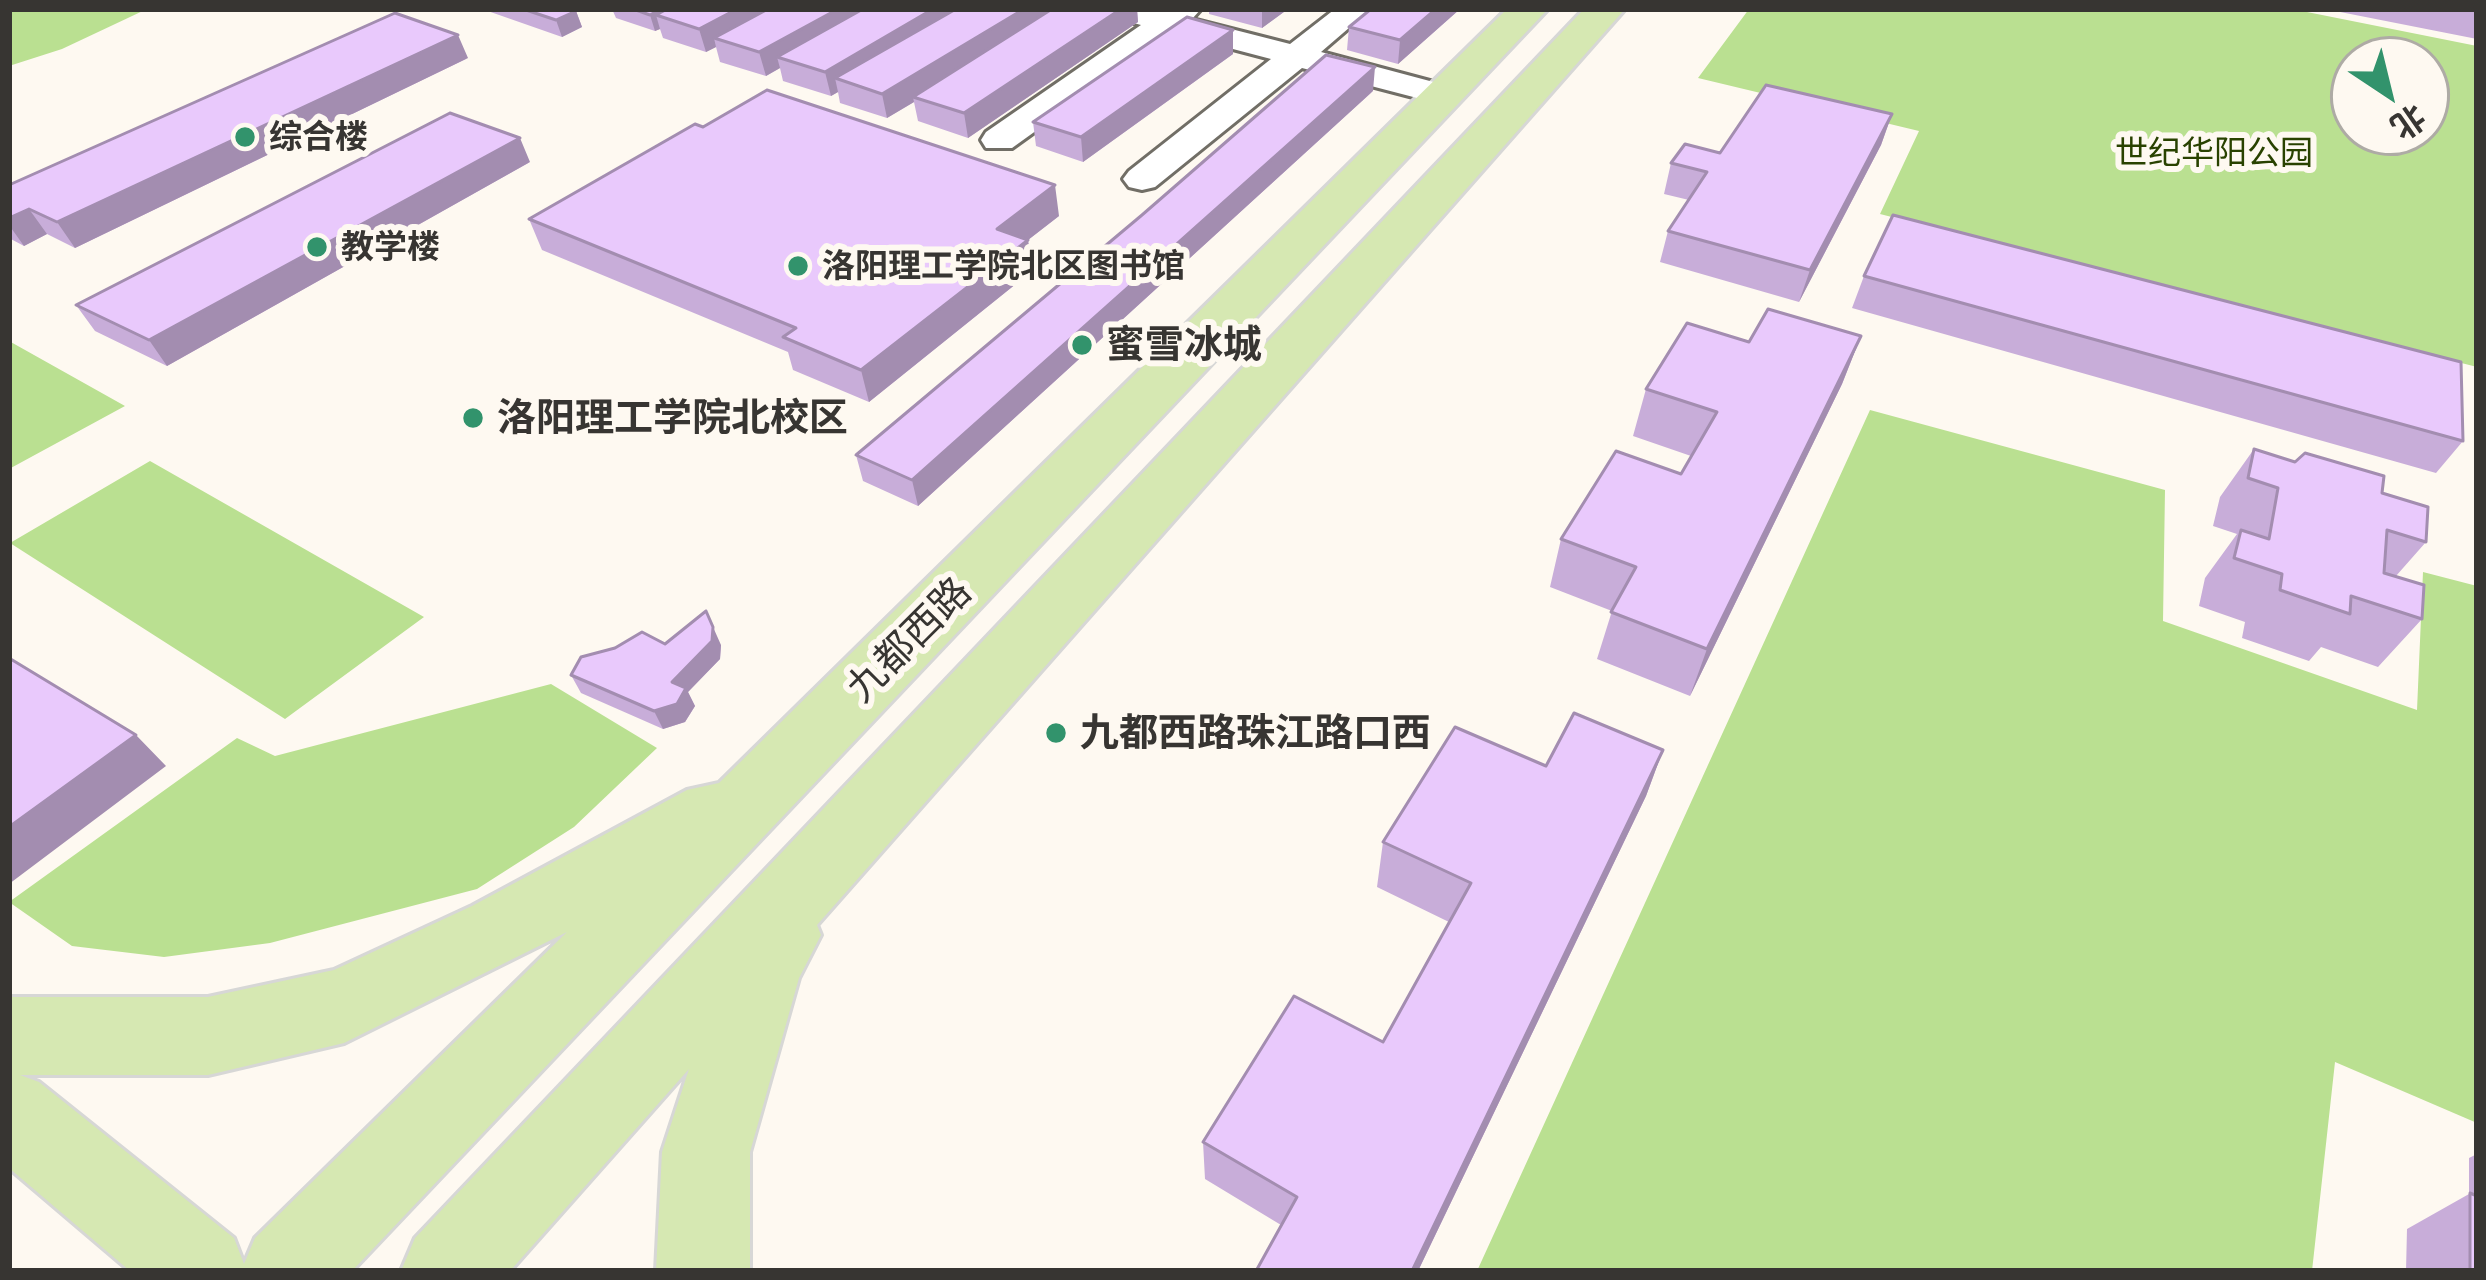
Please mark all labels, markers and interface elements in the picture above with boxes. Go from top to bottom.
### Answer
north arrow [2330,36,2450,156]
text: 北 [2384,97,2434,149]
place label: 综合楼 [269,117,368,157]
marker: 综合楼 [232,124,258,150]
park label: 世纪华阳公园 [2115,133,2313,173]
place label: 教学楼 [341,227,440,267]
marker: 教学楼 [304,234,330,260]
place label: 洛阳理工学院北区图书馆 [822,246,1185,286]
marker: 洛阳理工学院北区图书馆 [785,253,811,279]
place label: 蜜雪冰城 [1106,322,1262,368]
marker: 蜜雪冰城 [1069,332,1095,358]
place label: 洛阳理工学院北校区 [497,395,848,441]
marker: 洛阳理工学院北校区 [460,405,486,431]
street label: 九都西路 [837,568,981,712]
place label: 九都西路珠江路口西 [1080,710,1431,756]
marker: 九都西路珠江路口西 [1043,720,1069,746]

